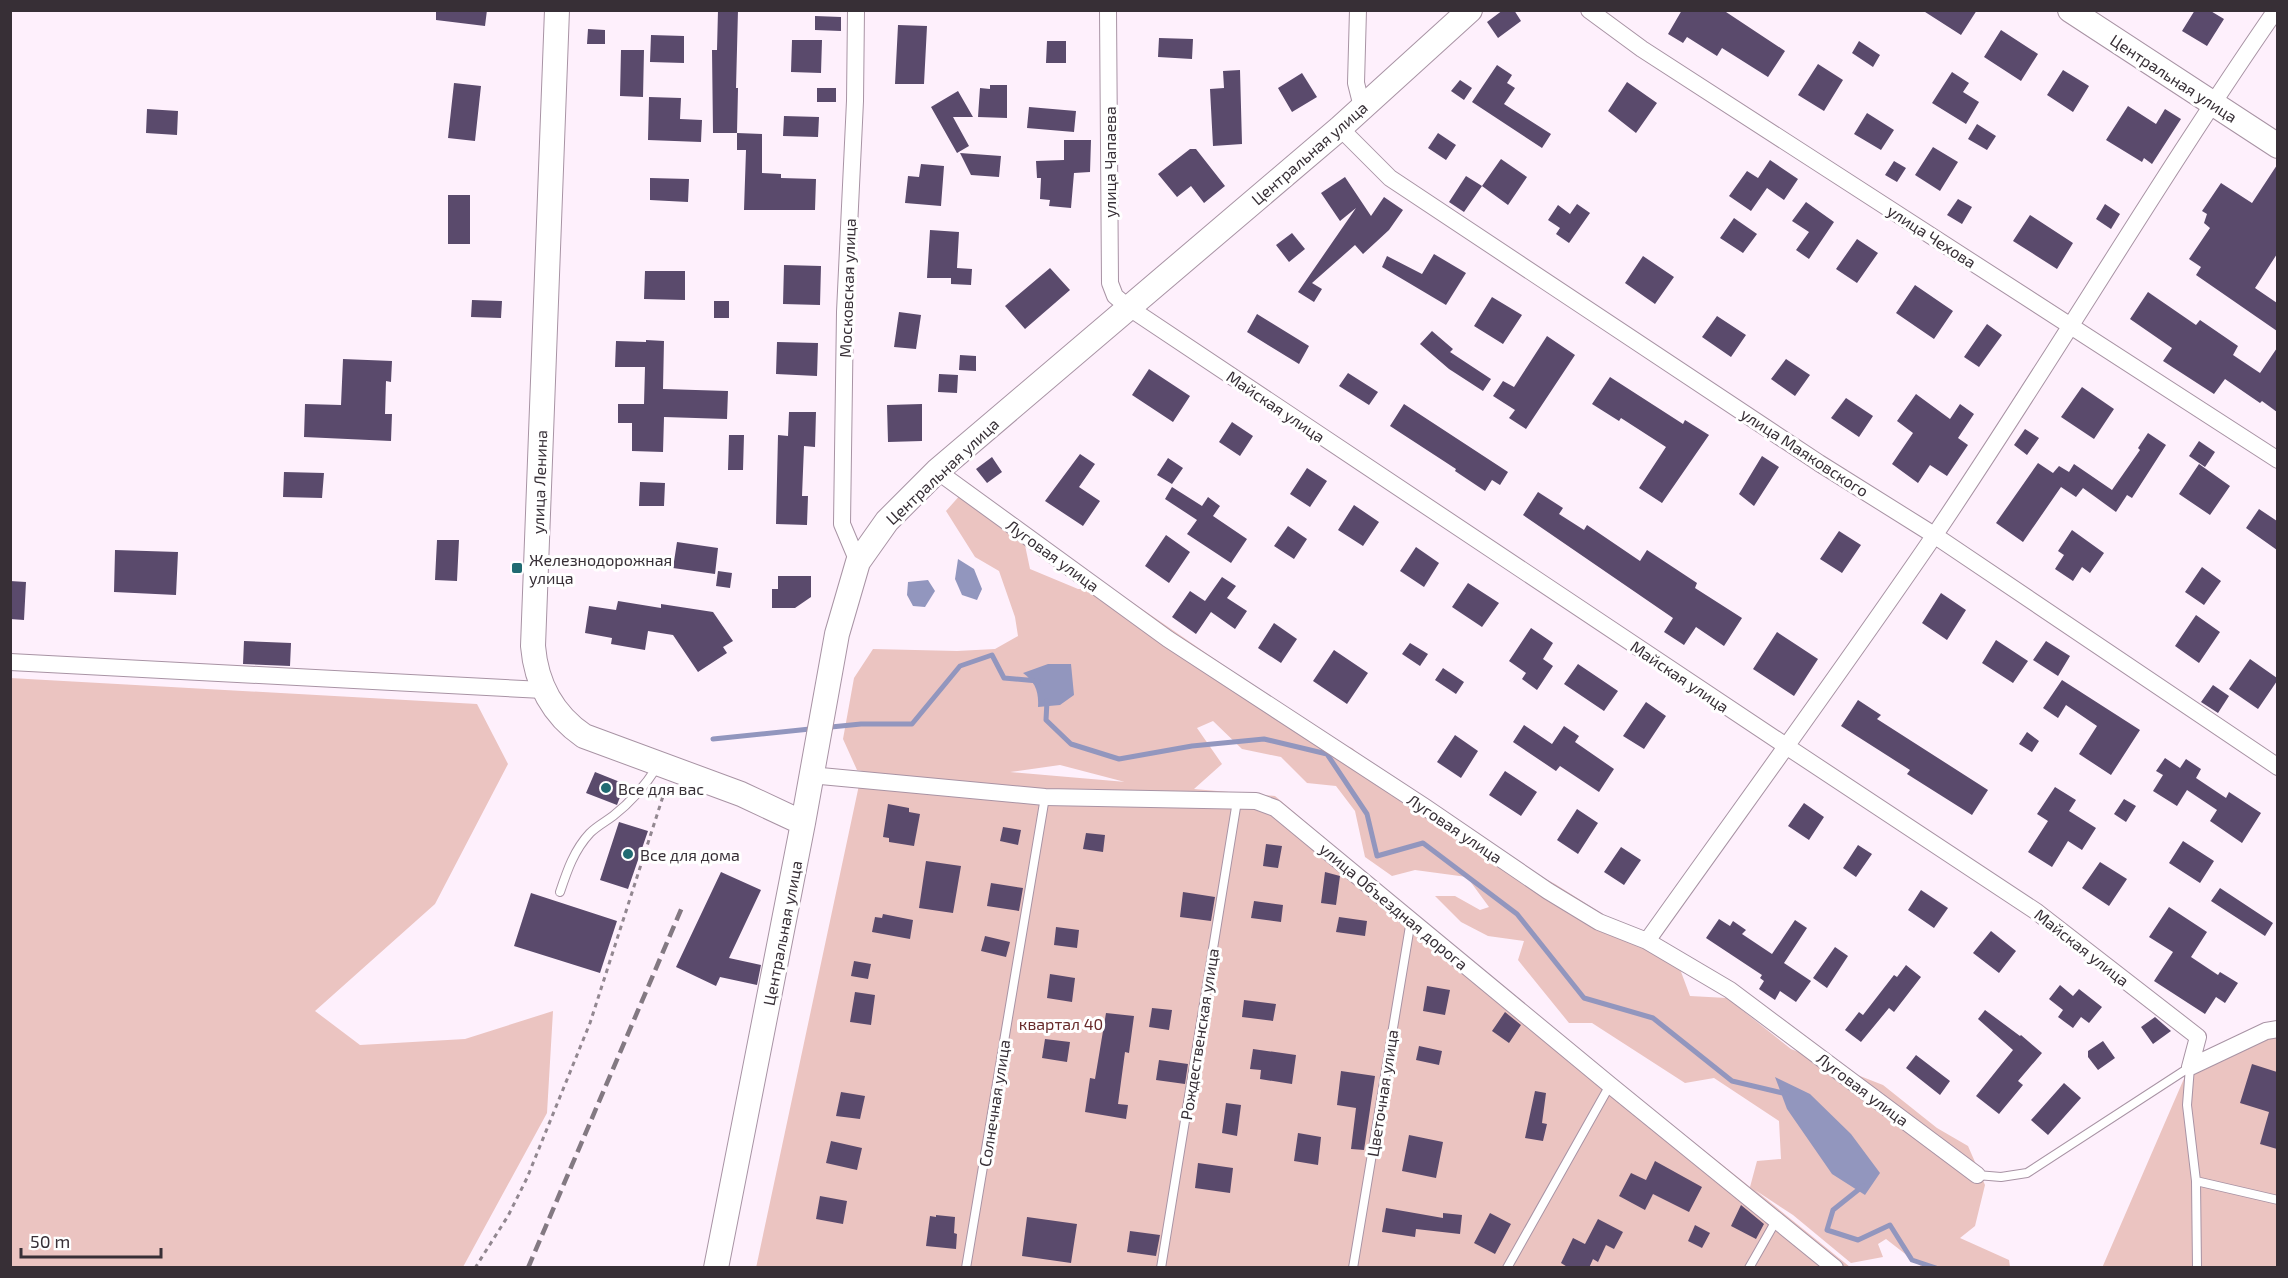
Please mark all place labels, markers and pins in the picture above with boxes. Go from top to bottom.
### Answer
place label: Железнодорожная улица [529,550,672,588]
marker: Железнодорожная улица [510,561,524,575]
place label: Все для вас [618,779,704,798]
marker: Все для вас [599,781,613,795]
place label: Все для дома [640,845,740,864]
marker: Все для дома [621,847,635,861]

